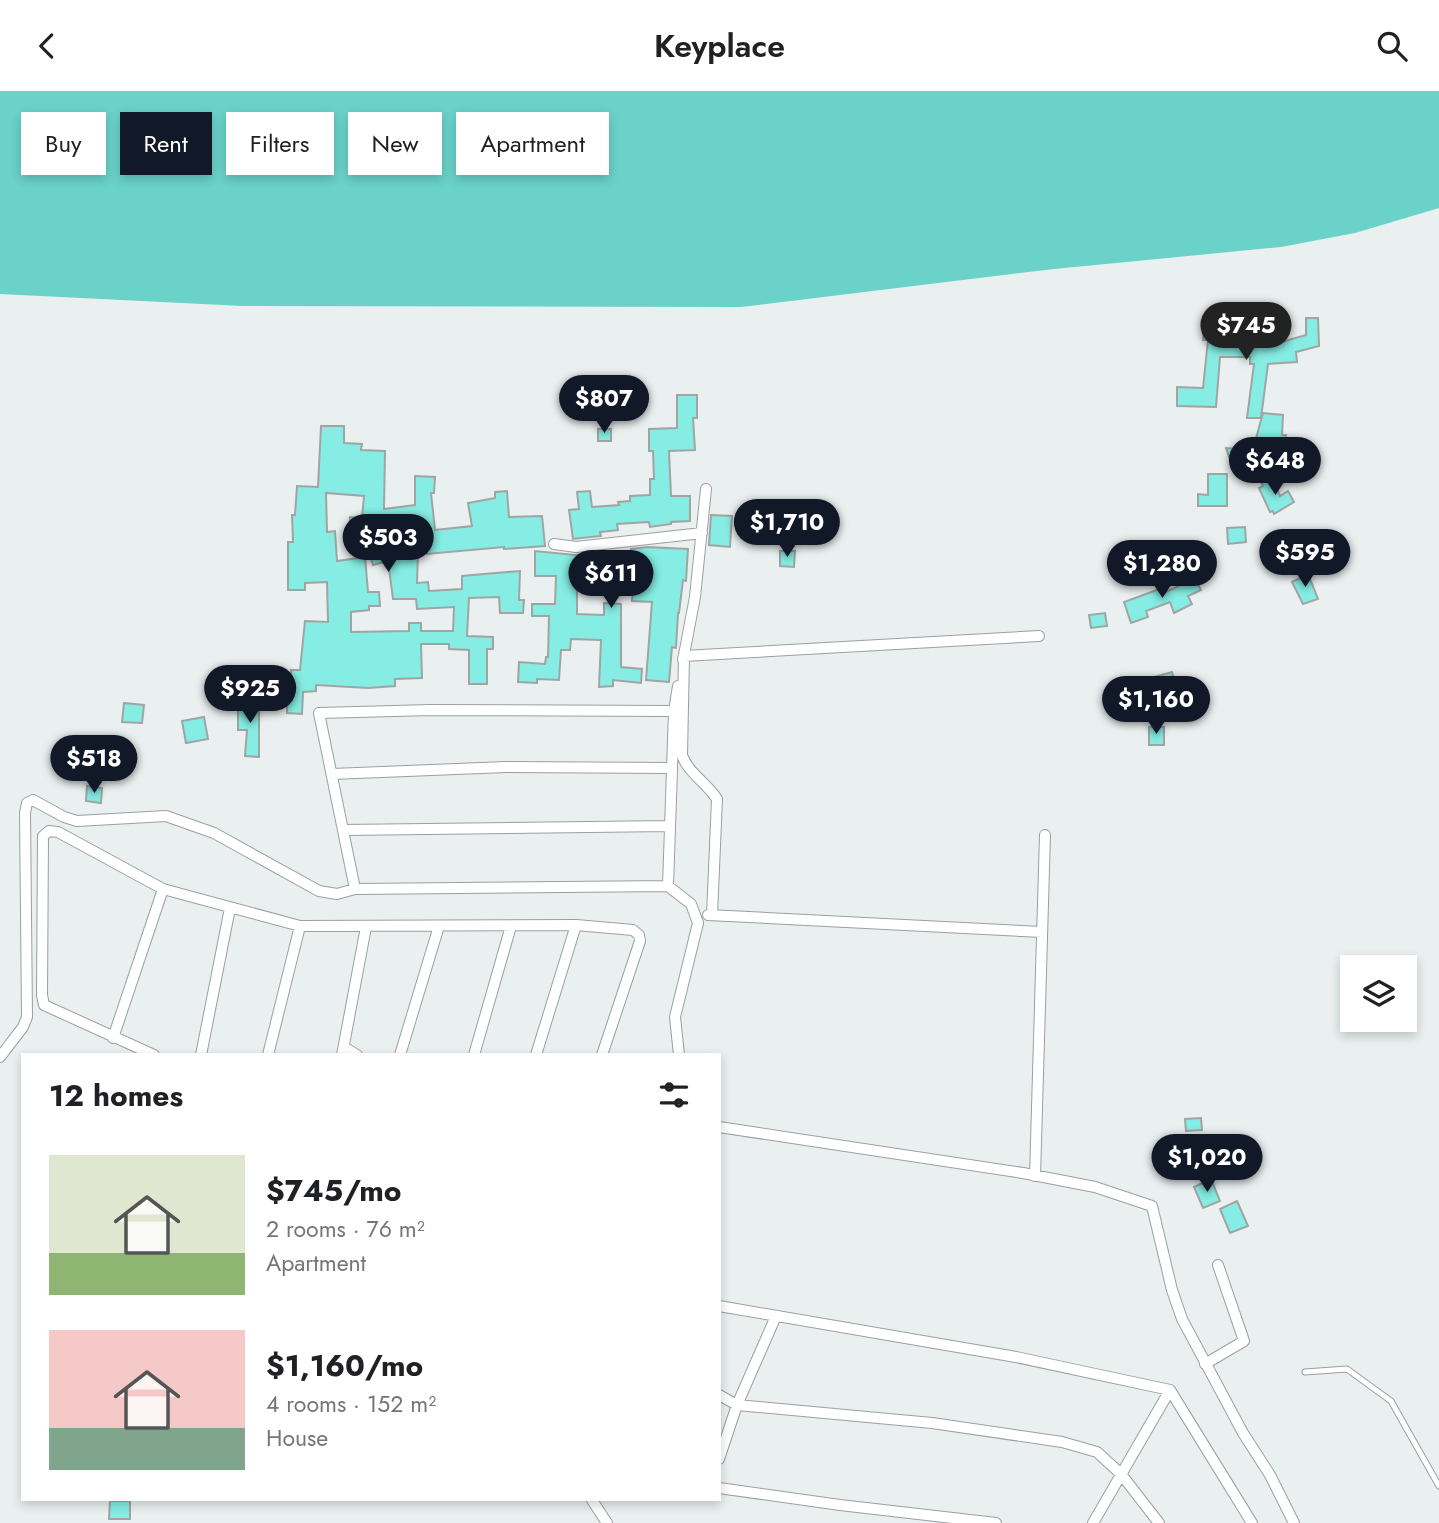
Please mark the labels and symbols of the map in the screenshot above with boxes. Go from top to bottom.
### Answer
pin: $745 [1205,303,1287,362]
pin: $807 [563,375,645,435]
pin: $648 [1234,437,1316,497]
pin: $1,710 [730,499,844,559]
pin: $503 [347,515,429,574]
pin: $595 [1264,529,1346,589]
pin: $1,280 [1105,540,1219,600]
pin: $611 [570,551,652,610]
pin: $925 [209,665,291,725]
pin: $1,160 [1099,677,1213,736]
pin: $518 [53,735,135,795]
pin: $1,020 [1150,1135,1264,1194]

